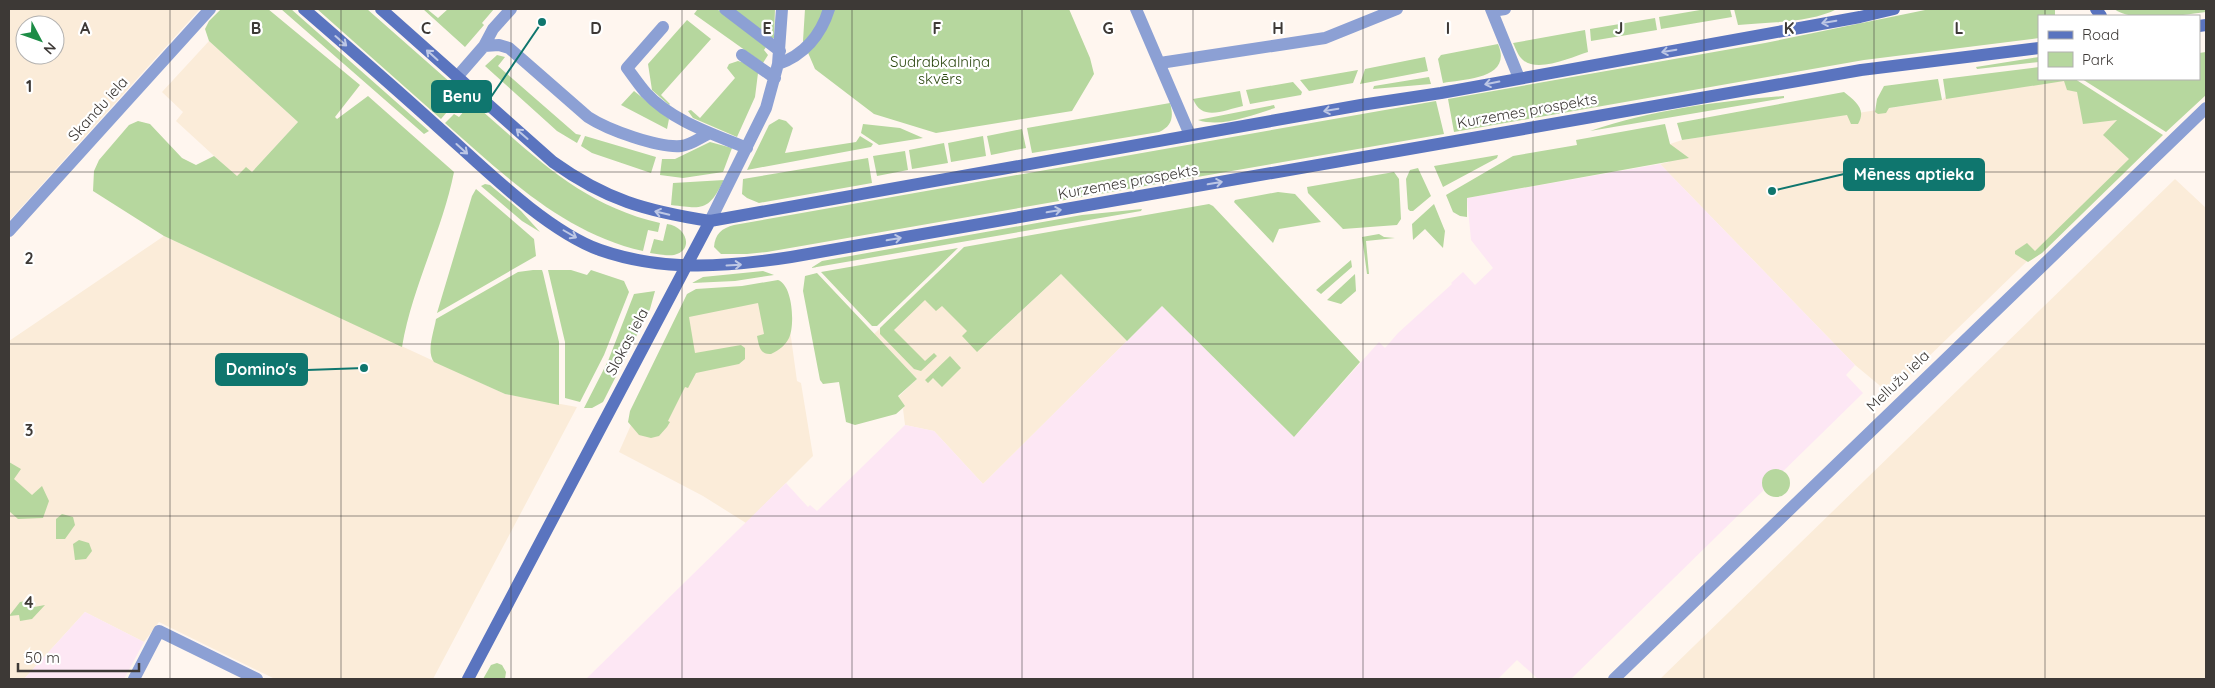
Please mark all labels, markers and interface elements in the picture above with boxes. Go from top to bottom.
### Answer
north arrow [15,15,65,65]
legend [2038,15,2200,80]
text: A [80,18,91,38]
text: B [251,18,261,38]
text: C [421,18,431,38]
text: D [590,18,602,38]
text: E [762,18,772,38]
text: F [933,18,942,38]
text: G [1102,18,1114,38]
text: H [1272,18,1284,38]
text: I [1446,18,1450,38]
text: J [1615,18,1623,38]
text: K [1784,18,1794,38]
one-way arrow [1821,18,1837,28]
text: L [1955,18,1964,38]
text: Road [2082,25,2119,44]
one-way arrow [334,35,347,46]
text: N [40,39,60,58]
one-way arrow [1661,46,1677,56]
one-way arrow [426,49,439,61]
text: Park [2082,50,2114,69]
park label: Sudrabkalniņa skvērs [890,52,990,88]
street label: Skandu iela [64,72,132,145]
text: 1 [26,76,32,96]
one-way arrow [1484,79,1500,88]
callout: Benu [432,81,491,112]
text: Benu [443,86,481,106]
street label: Kurzemes prospekts [1455,89,1598,132]
one-way arrow [1324,105,1340,115]
one-way arrow [516,128,529,140]
one-way arrow [456,143,469,155]
callout: Mēness aptieka [1844,159,1984,190]
street label: Kurzemes prospekts [1056,160,1199,203]
text: Mēness aptieka [1854,164,1974,184]
one-way arrow [1206,178,1222,188]
one-way arrow [1046,206,1062,216]
one-way arrow [654,208,670,217]
one-way arrow [562,230,577,239]
one-way arrow [886,234,902,244]
text: 2 [24,248,34,268]
one-way arrow [726,261,742,270]
street label: Slokas iela [601,305,652,379]
street label: Mellužu iela [1862,346,1933,415]
callout: Domino's [216,354,307,385]
text: Domino's [226,359,297,379]
text: 3 [25,420,33,440]
text: 4 [24,592,34,612]
scale bar [18,640,139,672]
text: 50 m [25,648,60,667]

